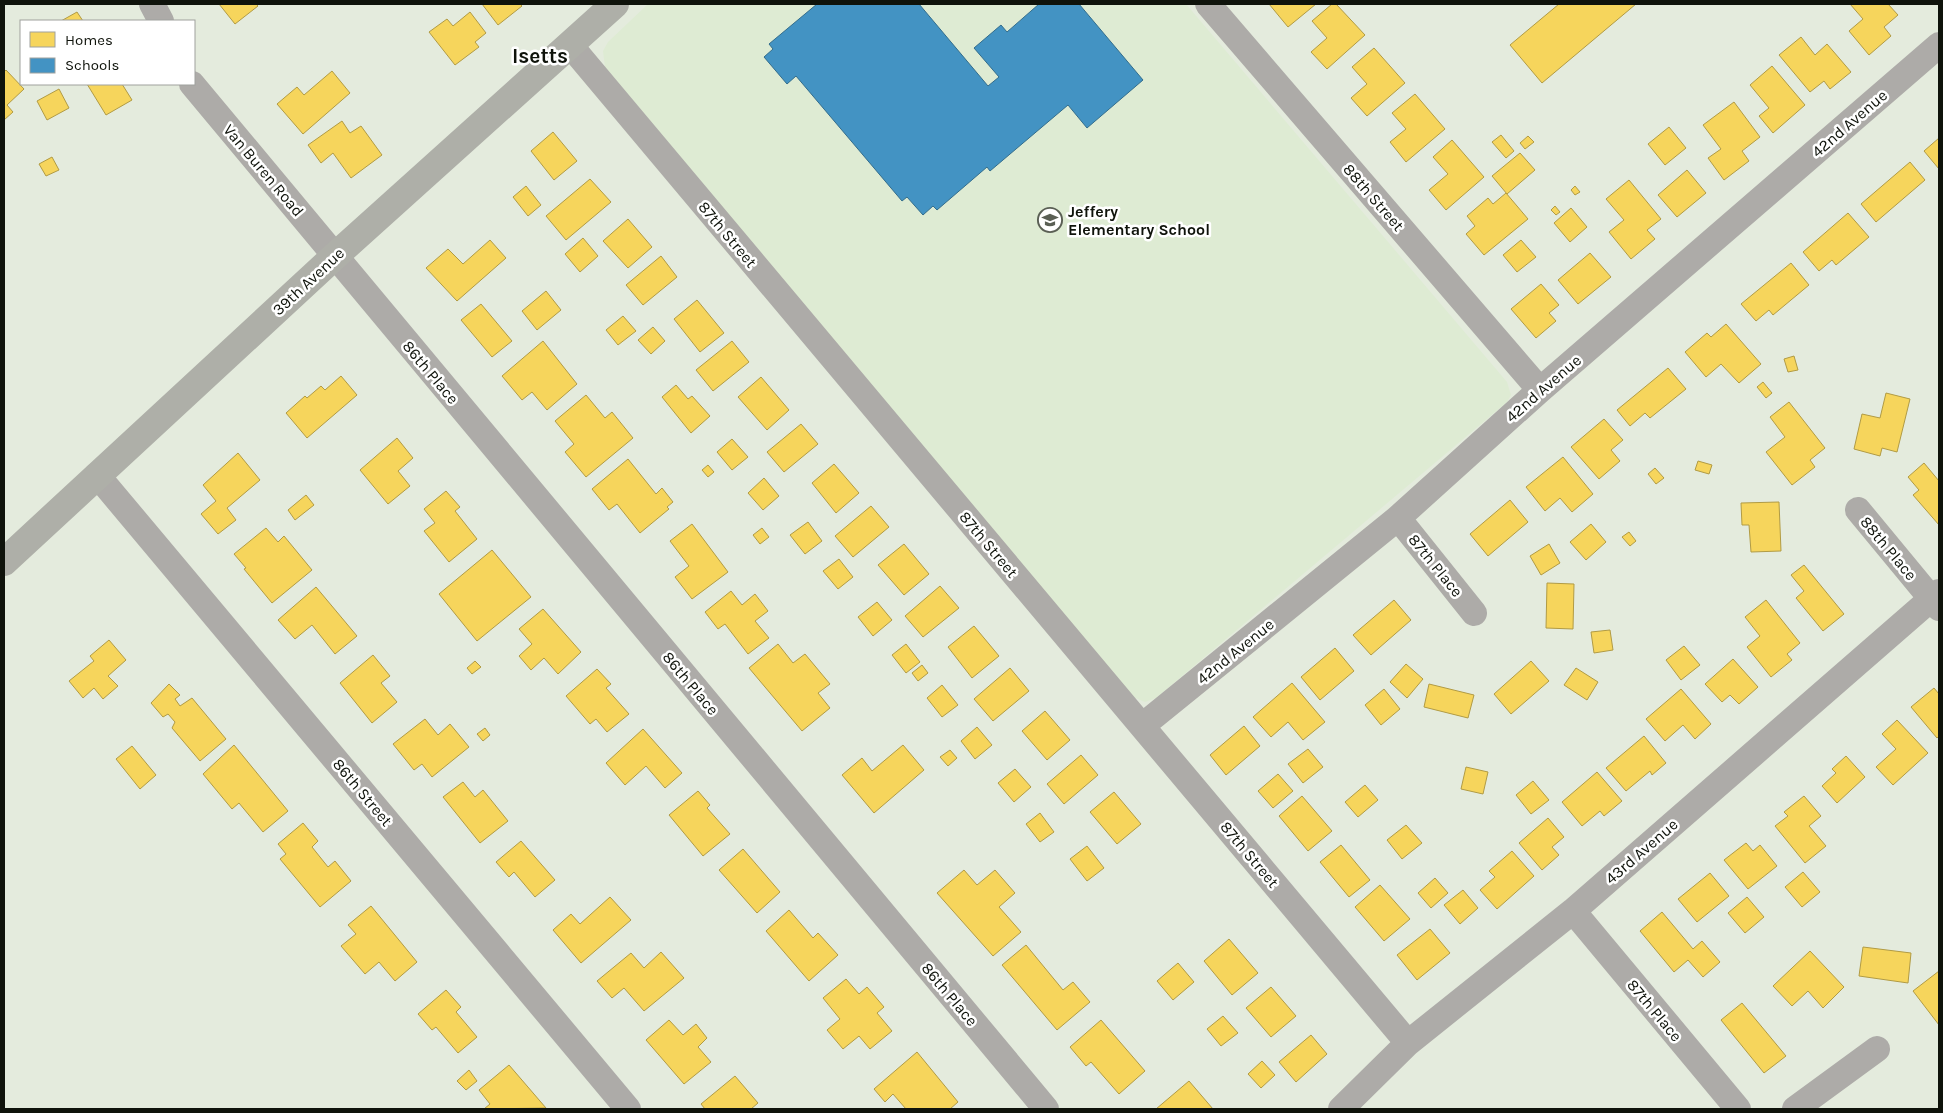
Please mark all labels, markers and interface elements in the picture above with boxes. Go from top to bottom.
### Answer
legend [20,20,195,85]
text: Homes [65,31,113,49]
district label: Isetts [512,44,568,68]
text: Schools [65,56,119,74]
street label: 42nd Avenue [1808,85,1891,161]
street label: Van Buren Road [219,120,308,220]
street label: 88th Street [1339,160,1408,235]
street label: 87th Street [694,197,761,271]
place label: Jeffery Elementary School [1068,202,1210,239]
school or university icon: Jeffery Elementary School [1037,207,1063,233]
street label: 39th Avenue [269,243,348,319]
street label: 86th Place [399,337,463,408]
street label: 42nd Avenue [1502,350,1585,426]
street label: 87th Street [955,507,1022,581]
street label: 88th Place [1856,512,1921,584]
street label: 87th Place [1404,530,1467,601]
street label: 42nd Avenue [1193,614,1278,688]
street label: 86th Place [659,648,723,719]
street label: 86th Street [329,755,396,830]
street label: 43rd Avenue [1601,815,1682,888]
street label: 87th Street [1216,817,1283,891]
street label: 86th Place [918,959,982,1030]
street label: 87th Place [1623,975,1686,1045]

